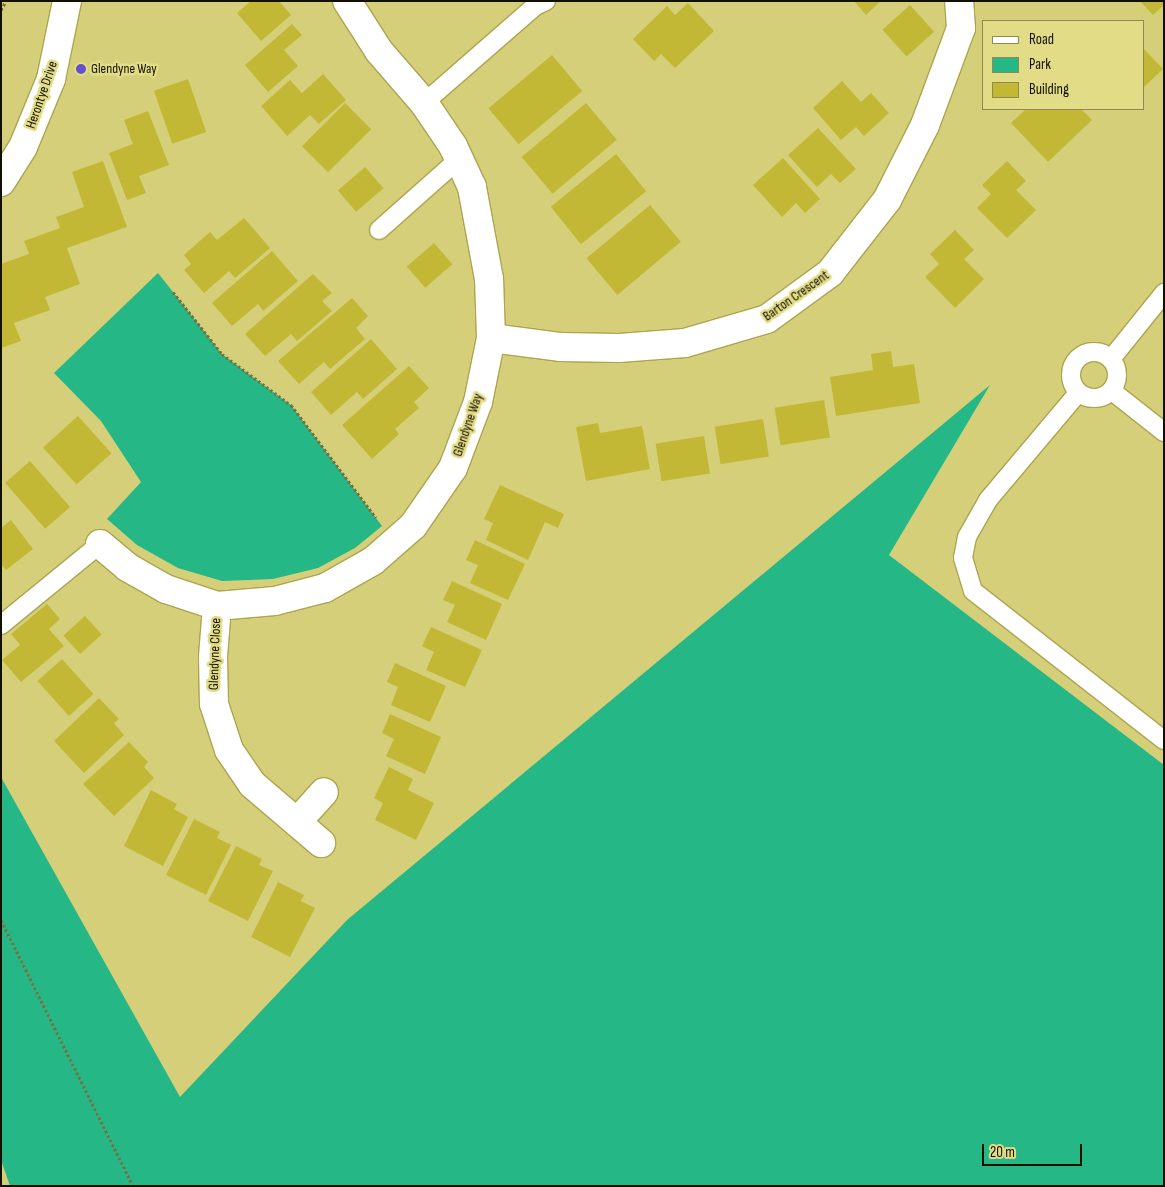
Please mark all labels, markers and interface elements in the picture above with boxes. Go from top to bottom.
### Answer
legend [982,20,1145,110]
text: Road [1029,30,1054,49]
text: Park [1029,55,1051,74]
street label: Herontye Drive [23,59,61,131]
place label: Glendyne Way [91,61,157,77]
marker: Glendyne Way [75,63,87,75]
text: Building [1029,80,1069,99]
street label: Barton Crescent [760,267,832,325]
street label: Glendyne Way [449,391,487,459]
street label: Glendyne Close [205,618,225,690]
scale bar [985,1134,1085,1166]
text: 20 m [990,1143,1015,1162]

